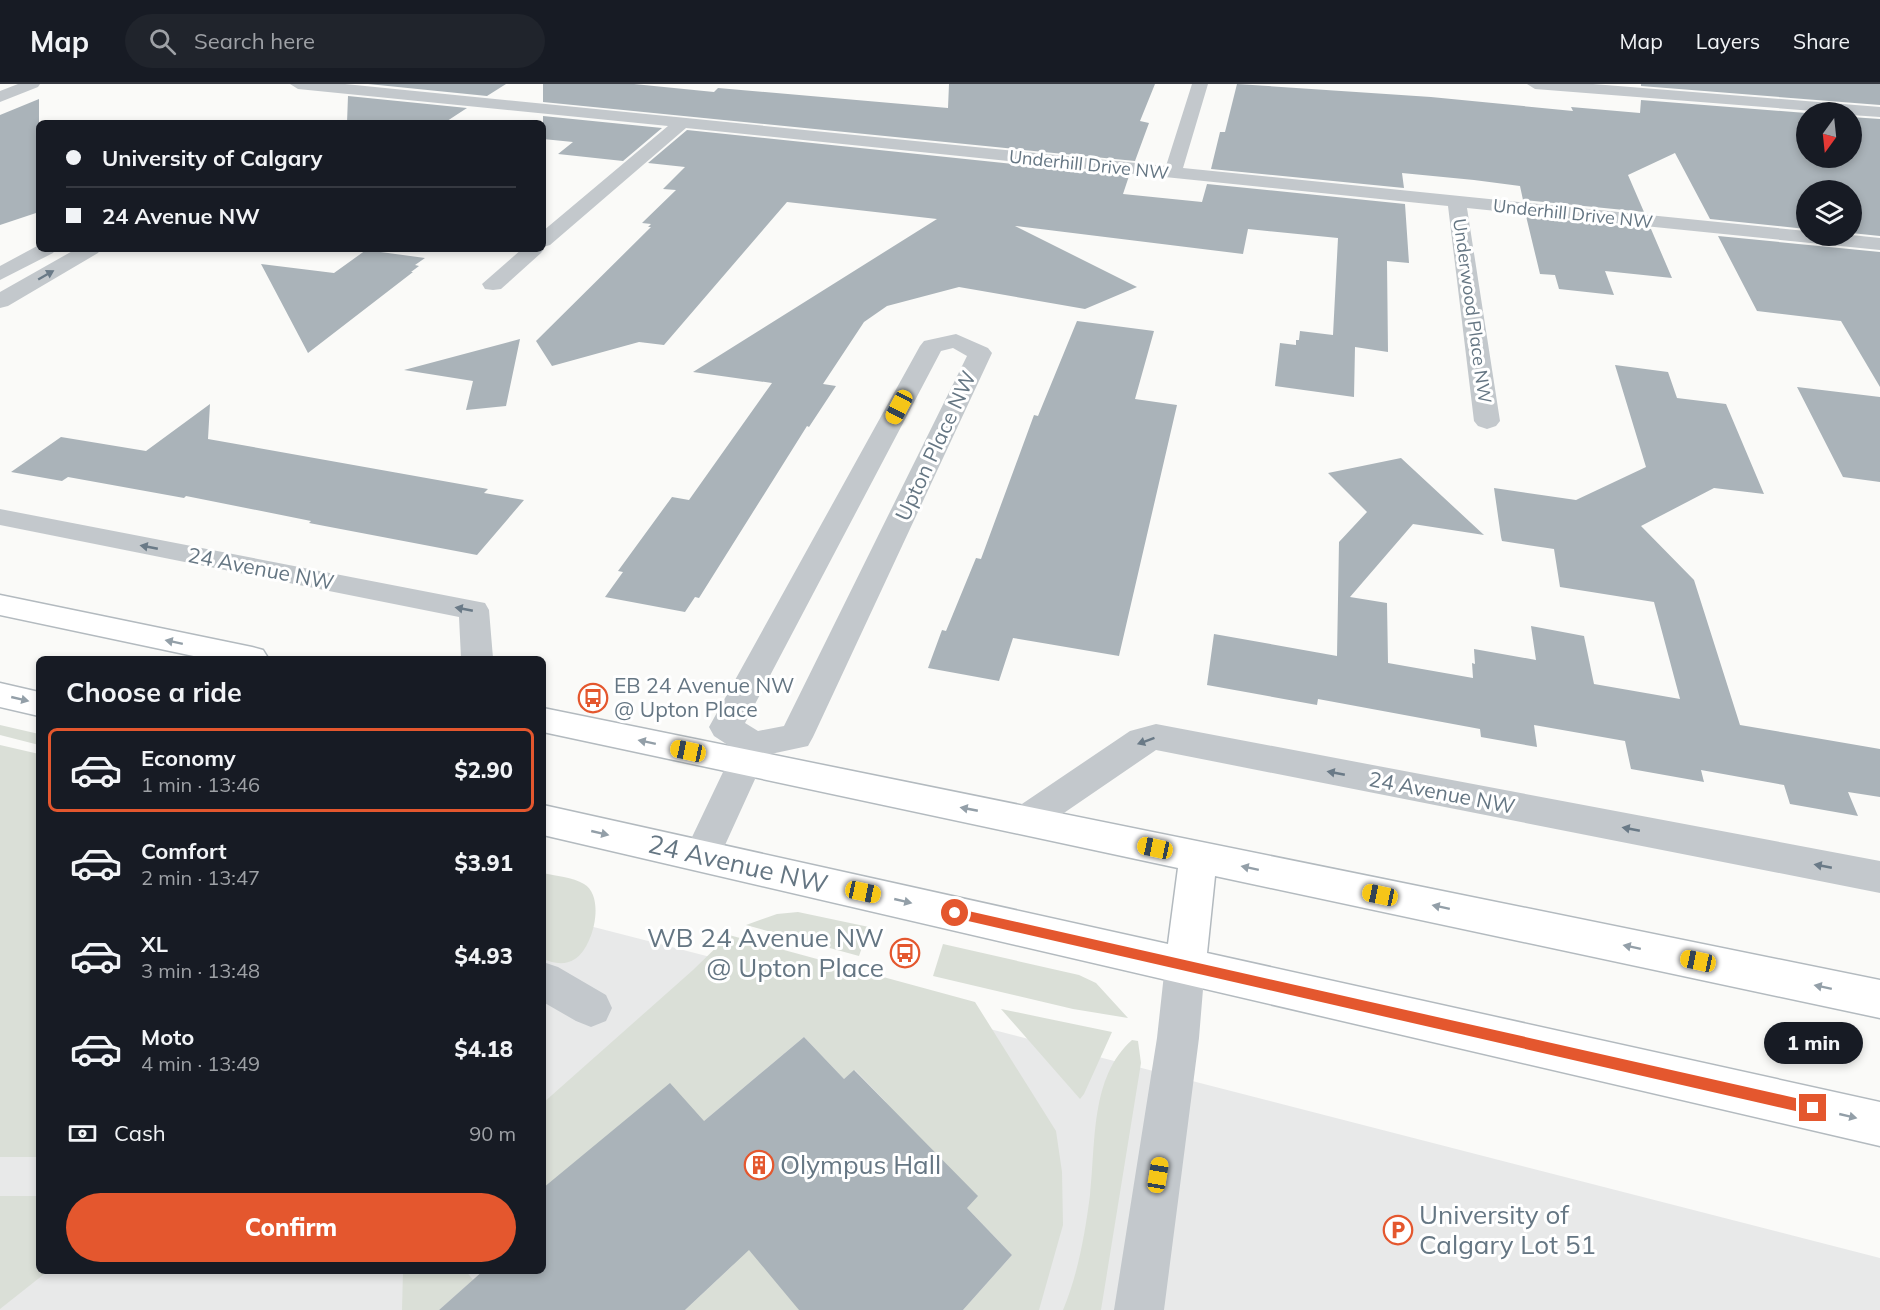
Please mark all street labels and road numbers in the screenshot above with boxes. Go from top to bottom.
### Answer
street label: Underhill Drive NW [1008,145,1170,184]
street label: Underhill Drive NW [1492,194,1654,233]
street label: Underwood Place NW [1448,217,1497,405]
street label: Upton Place NW [889,367,981,525]
street label: 24 Avenue NW [186,541,336,595]
street label: 24 Avenue NW [1367,765,1517,819]
street label: 24 Avenue NW [645,827,831,900]

